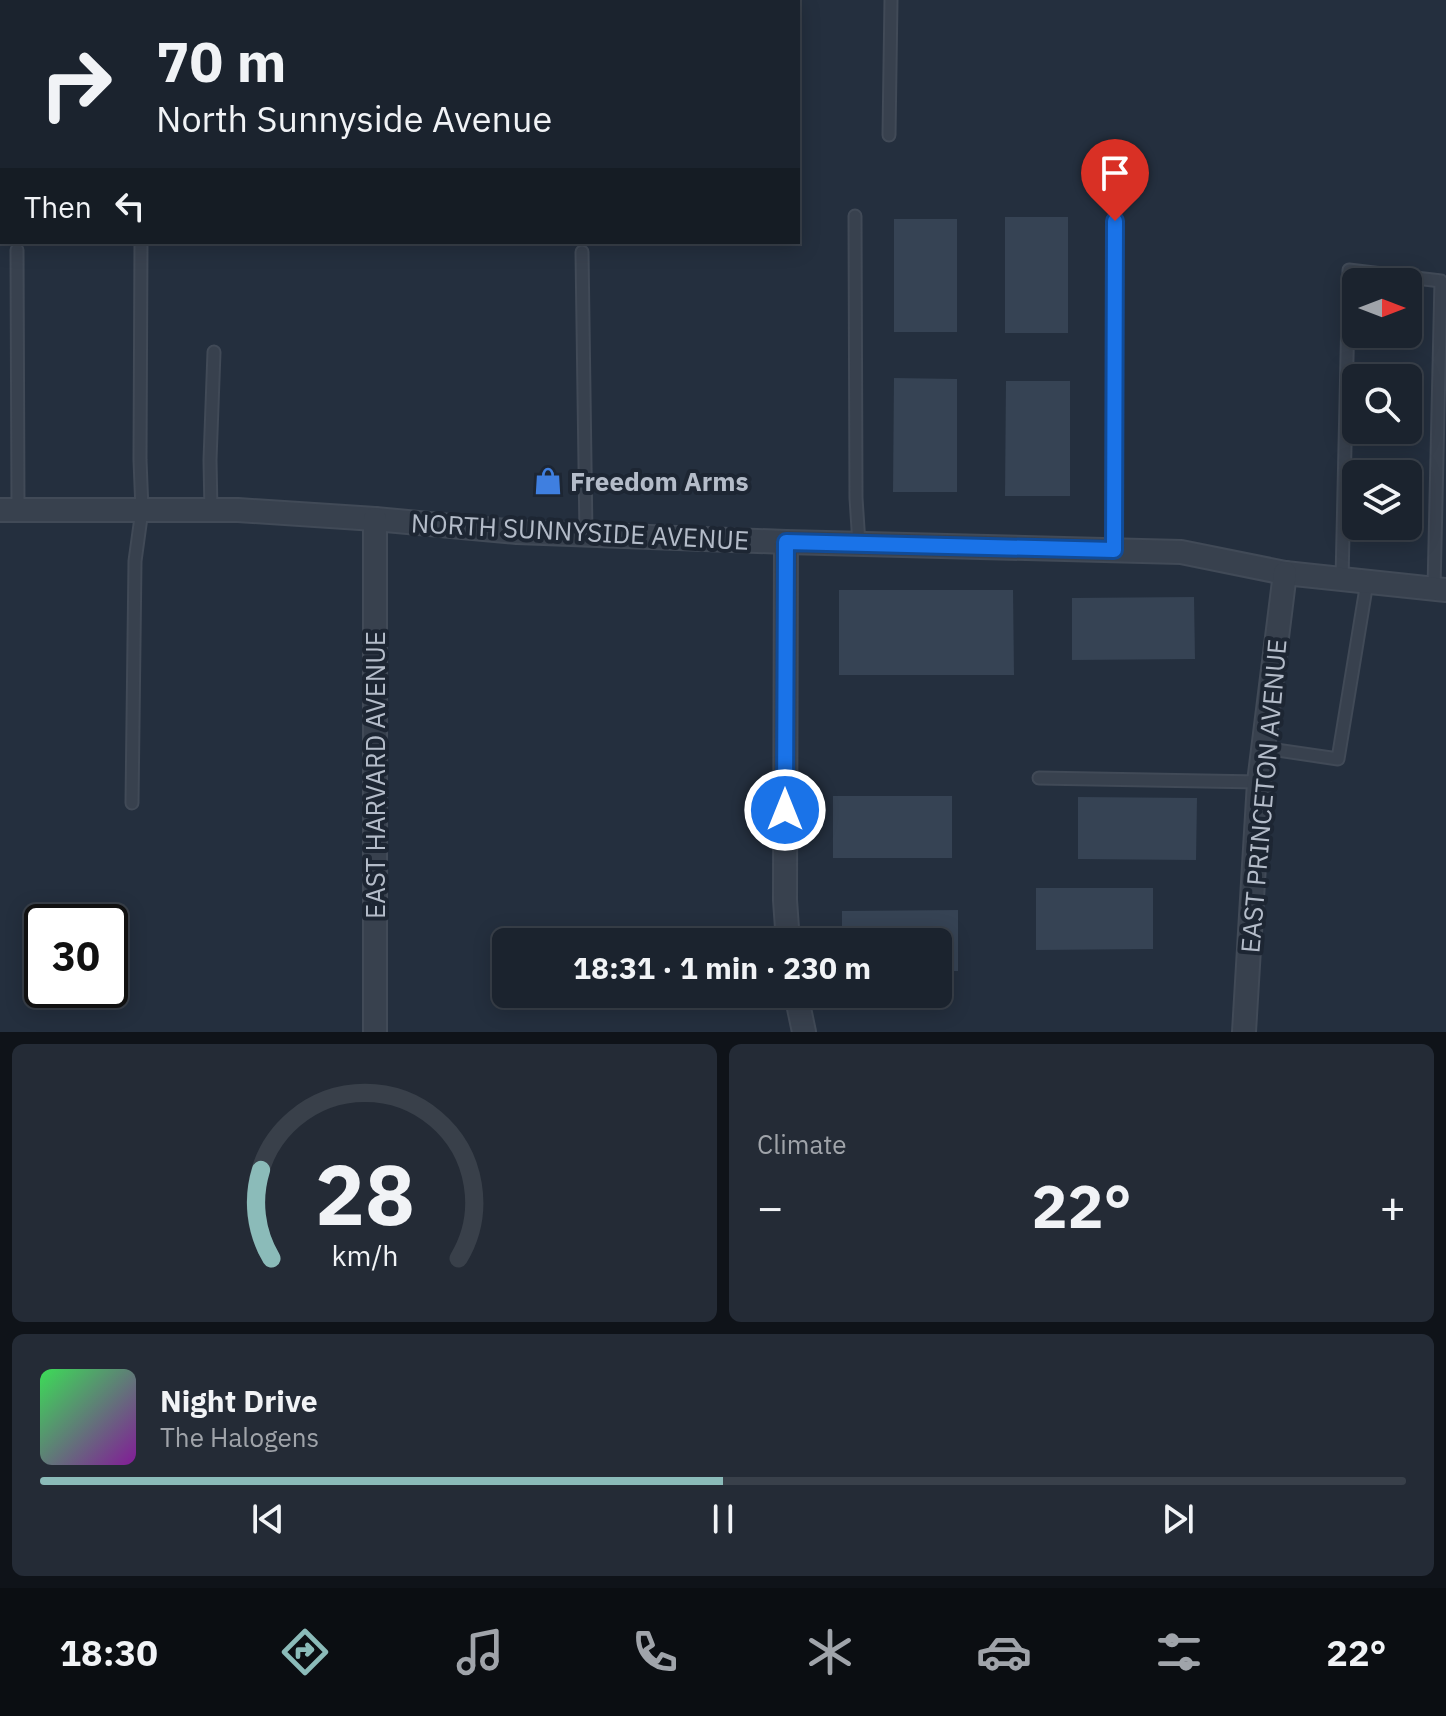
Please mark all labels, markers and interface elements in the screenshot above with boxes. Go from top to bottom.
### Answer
text: 70 m [156,25,286,97]
icon: right [24,32,128,136]
text: North Sunnyside Avenue [156,95,552,142]
pin [1081,139,1149,221]
icon: arrive [1093,151,1137,195]
icon: left [108,184,152,228]
text: Then [24,187,92,226]
north arrow [1342,268,1422,348]
map controls [1342,268,1422,540]
button: search [1342,364,1422,444]
button: layers [1342,460,1422,540]
place label: Freedom Arms [570,464,749,498]
shop icon: Freedom Arms [533,466,563,496]
street label: NORTH SUNNYSIDE AVENUE [410,505,750,557]
street label: EAST HARVARD AVENUE [358,631,392,919]
street label: EAST PRINCETON AVENUE [1232,638,1294,954]
position arrow [743,768,827,852]
speed limit sign: 30 [24,904,128,1008]
text: 18:31 · 1 min · 230 m [573,948,871,987]
text: Climate [757,1127,847,1161]
text: 28 [315,1140,414,1248]
text: 22° [1031,1166,1132,1245]
text: − [757,1178,783,1235]
text: + [1380,1178,1406,1235]
text: km/h [331,1237,398,1274]
text: Night Drive [160,1381,318,1420]
text: The Halogens [160,1420,319,1454]
icon: previous [246,1497,290,1541]
icon: pause [701,1497,745,1541]
icon: next [1156,1497,1200,1541]
icon: directions [277,1624,333,1680]
icon: music [452,1624,508,1680]
icon: phone [627,1624,683,1680]
icon: climate [802,1624,858,1680]
icon: car [976,1624,1032,1680]
icon: filters [1151,1624,1207,1680]
text: 18:30 [59,1629,158,1676]
text: 22° [1326,1629,1386,1676]

